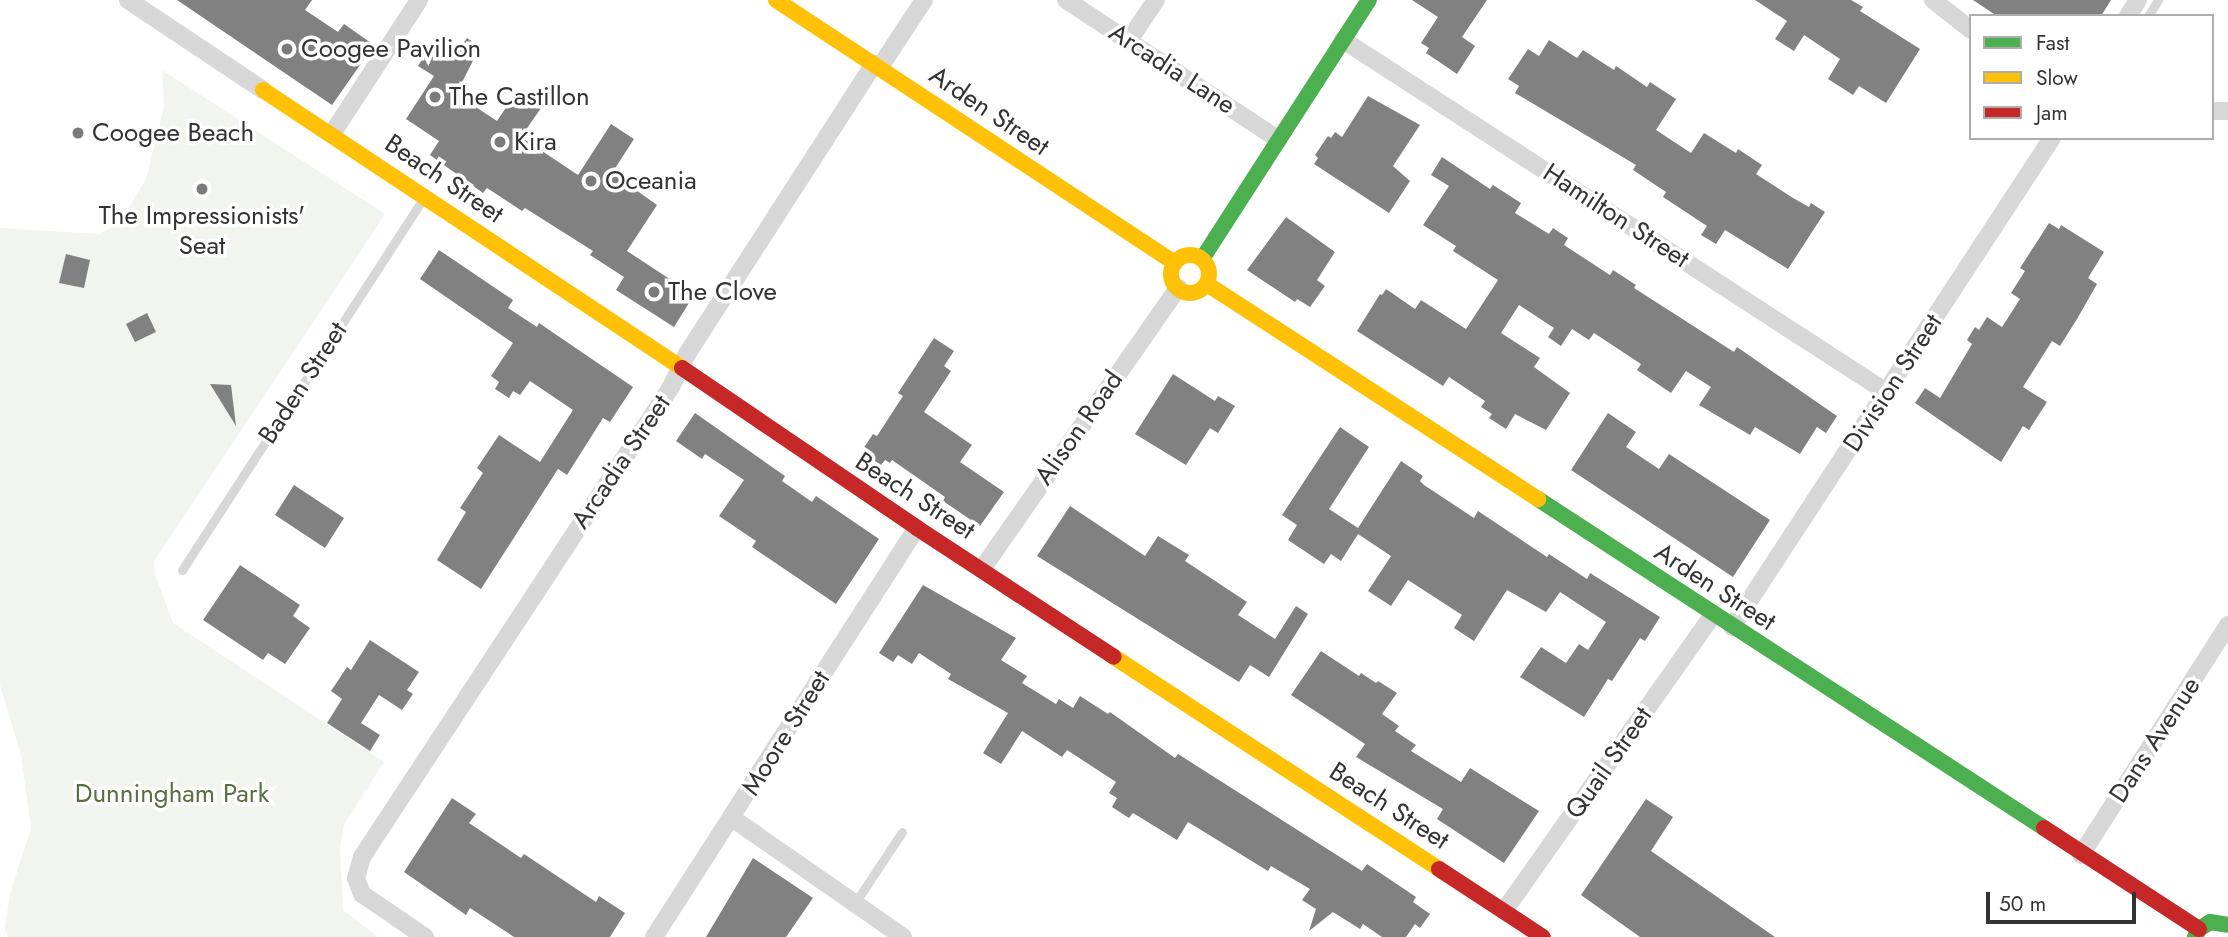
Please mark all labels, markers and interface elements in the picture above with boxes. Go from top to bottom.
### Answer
legend [1969,14,2214,140]
street label: Arcadia Lane [1103,17,1241,121]
text: Fast [2036,28,2069,58]
place label: Coogee Pavilion [301,33,481,65]
marker: Coogee Pavilion [279,41,295,57]
street label: Arden Street [923,60,1055,162]
text: Slow [2036,63,2078,93]
place label: The Castillon [449,81,590,113]
marker: The Castillon [427,89,443,105]
text: Jam [2036,98,2068,128]
place label: Coogee Beach [92,117,254,149]
marker: Coogee Beach [70,125,86,141]
place label: Kira [514,126,557,158]
street label: Beach Street [379,128,509,230]
marker: Kira [492,134,508,150]
street label: Hamilton Street [1537,157,1695,275]
place label: Oceania [605,165,697,197]
marker: Oceania [583,173,599,189]
marker: The Impressionists' Seat [194,181,210,197]
place label: The Impressionists' Seat [99,200,305,262]
place label: The Clove [668,276,777,308]
marker: The Clove [646,284,662,300]
street label: Division Street [1837,308,1949,458]
street label: Baden Street [252,316,354,450]
street label: Alison Road [1028,365,1130,491]
street label: Arcadia Street [565,389,677,535]
street label: Beach Street [849,446,981,546]
street label: Arden Street [1649,536,1781,638]
street label: Moore Street [735,665,837,801]
street label: Dans Avenue [2103,671,2207,809]
street label: Quail Street [1559,701,1659,825]
street label: Beach Street [1323,756,1455,856]
park label: Dunningham Park [75,778,269,810]
scale bar [1990,878,2140,922]
text: 50 m [1999,889,2046,919]

